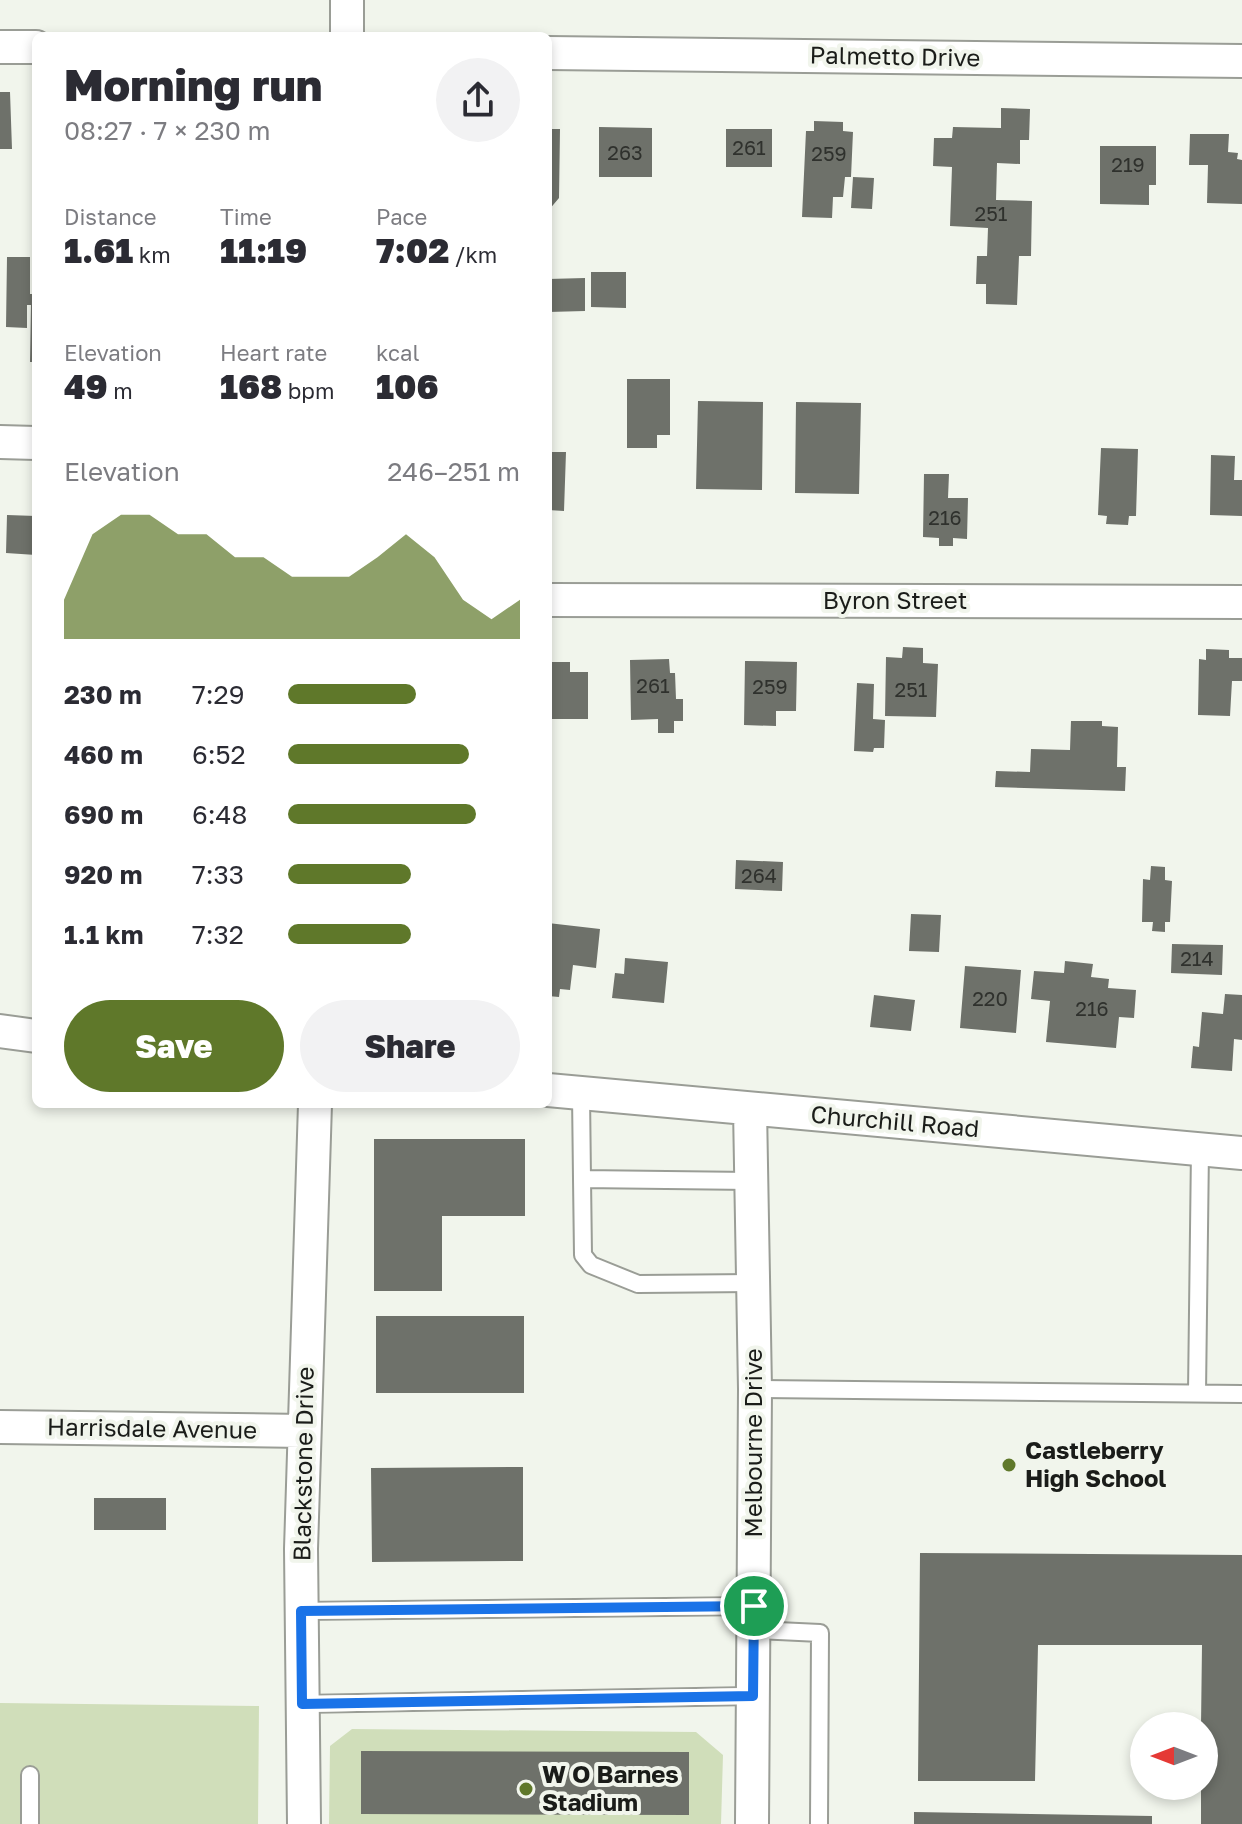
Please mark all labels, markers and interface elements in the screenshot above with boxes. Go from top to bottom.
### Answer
street label: Palmetto Drive [809,40,981,71]
text: Morning run [64,58,322,111]
button: share [436,58,520,142]
text: 08:27 · 7 × 230 m [64,115,270,146]
house number: 261 [732,135,766,159]
house number: 263 [607,140,643,164]
house number: 259 [811,141,847,165]
house number: 219 [1111,152,1145,176]
house number: 251 [975,201,1008,225]
text: Distance [64,203,156,230]
text: Time [220,203,272,230]
text: Pace [376,203,427,230]
text: 1.61 [64,230,133,270]
text: 11:19 [220,230,307,270]
text: 7:02 [376,230,449,270]
text: km [133,241,171,268]
text: /km [449,241,497,268]
text: Elevation [64,339,162,366]
text: Heart rate [220,339,327,366]
text: kcal [376,339,419,366]
text: 49 [64,366,108,406]
text: 168 [220,366,282,406]
text: 106 [376,366,439,406]
text: m [108,377,133,404]
text: bpm [282,377,334,404]
text: Elevation [64,456,180,487]
text: 246–251 m [387,456,520,487]
house number: 216 [928,505,962,529]
street label: Byron Street [823,585,967,614]
house number: 261 [636,673,670,697]
house number: 259 [752,674,788,698]
house number: 251 [895,677,928,701]
text: 230 m [64,679,142,710]
text: 7:29 [192,679,244,710]
text: 460 m [64,739,143,770]
text: 6:52 [192,739,246,770]
text: 690 m [64,799,143,830]
text: 6:48 [192,799,247,830]
text: 920 m [64,859,143,890]
text: 7:33 [192,859,244,890]
house number: 264 [741,863,777,887]
text: 1.1 km [64,919,143,950]
text: 7:32 [192,919,244,950]
house number: 214 [1180,946,1214,970]
house number: 220 [972,986,1008,1010]
house number: 216 [1075,996,1109,1020]
button: Save [64,1000,284,1092]
button: Share [300,1000,520,1092]
street label: Churchill Road [810,1099,981,1142]
street label: Melbourne Drive [738,1348,767,1538]
street label: Blackstone Drive [286,1366,319,1562]
street label: Harrisdale Avenue [47,1411,257,1444]
place label: Castleberry High School [1025,1435,1166,1492]
marker: Castleberry High School [1000,1456,1018,1474]
pin [720,1572,788,1640]
icon: arrive [732,1584,776,1628]
north arrow [1130,1712,1218,1800]
map controls [1130,1712,1218,1800]
place label: W O Barnes Stadium [542,1759,679,1816]
marker: W O Barnes Stadium [517,1780,535,1798]

